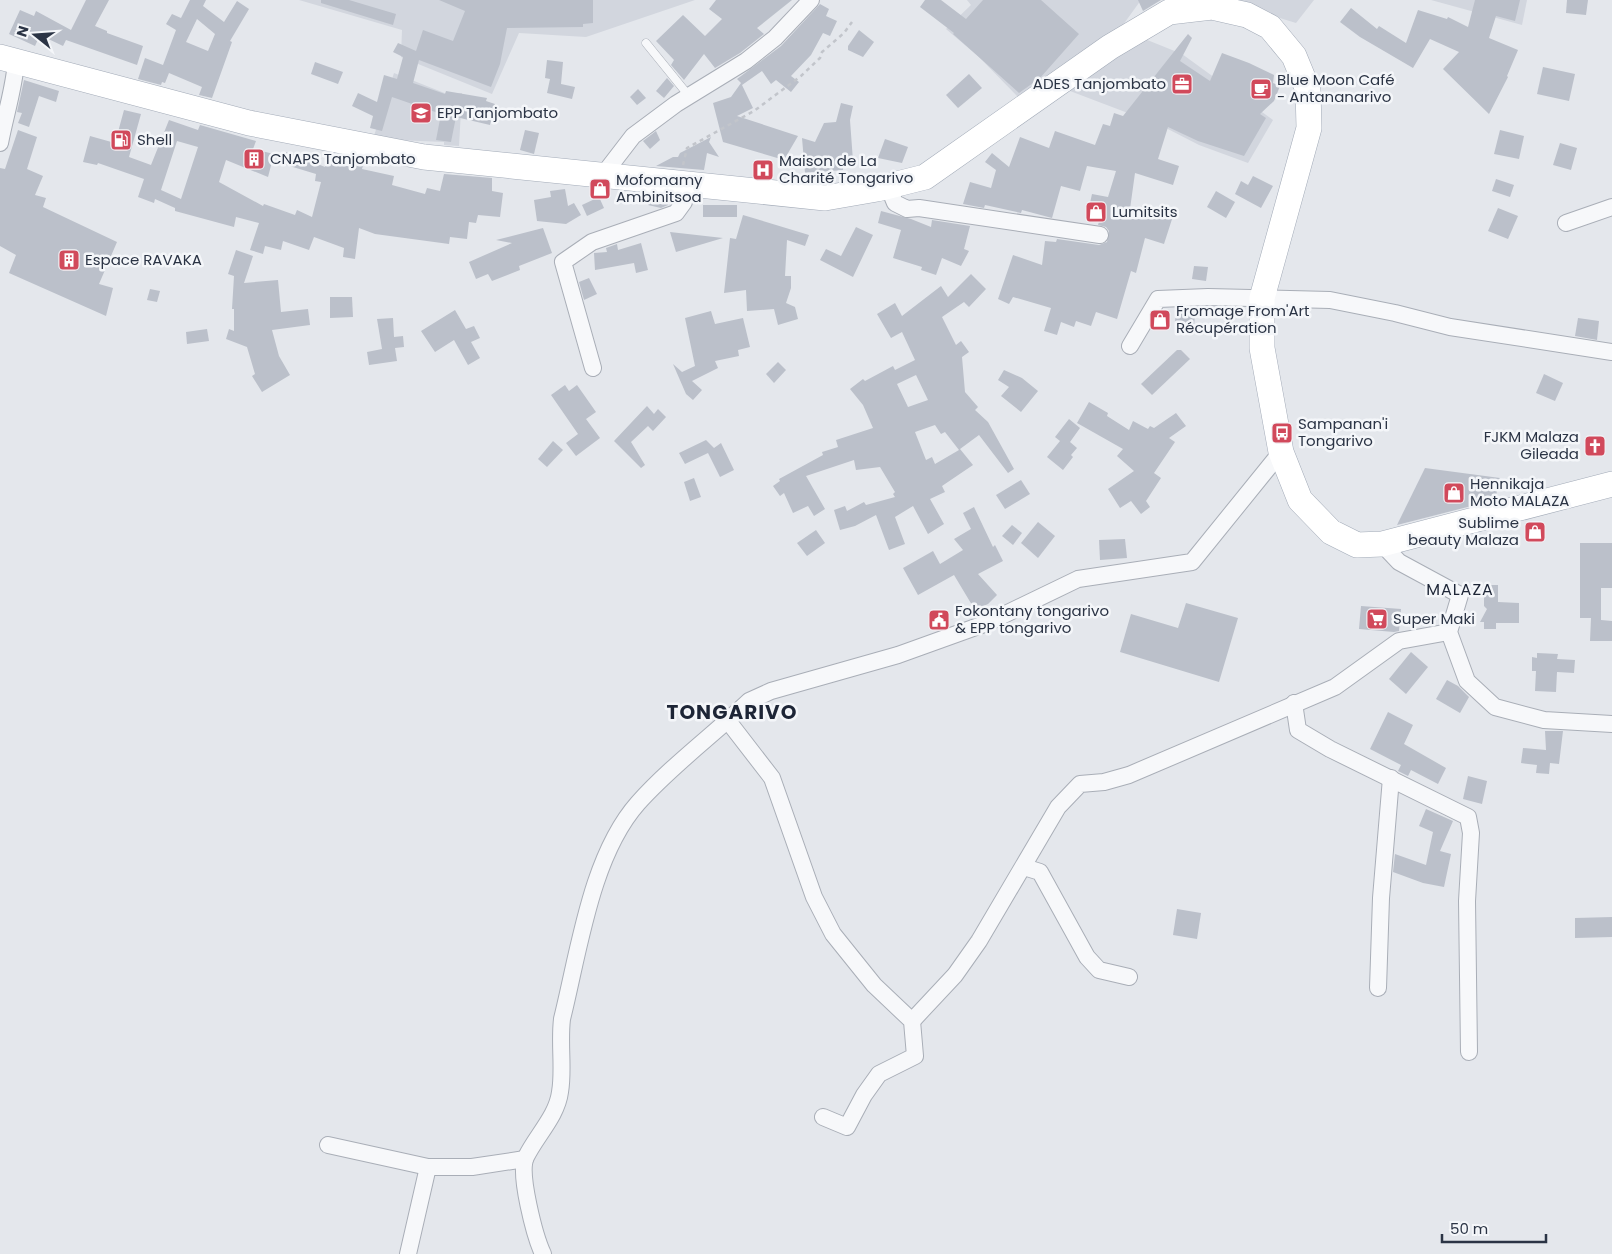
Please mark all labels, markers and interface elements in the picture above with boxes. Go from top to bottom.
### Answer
north arrow [10,10,60,60]
text: N [11,23,34,39]
place label: Blue Moon Café - Antananarivo [1277,69,1394,107]
office icon: ADES Tanjombato [1170,72,1194,96]
place label: ADES Tanjombato [1033,73,1166,94]
cafe icon: Blue Moon Café - Antananarivo [1249,77,1273,101]
school or university icon: EPP Tanjombato [409,101,433,125]
place label: EPP Tanjombato [437,102,558,123]
fuel station icon: Shell [109,128,133,152]
place label: Shell [137,129,172,150]
building icon: CNAPS Tanjombato [242,147,266,171]
place label: CNAPS Tanjombato [270,148,416,169]
place label: Maison de La Charité Tongarivo [779,150,913,188]
hospital icon: Maison de La Charité Tongarivo [751,158,775,182]
place label: Mofomamy Ambinitsoa [616,169,703,207]
shop icon: Mofomamy Ambinitsoa [588,177,612,201]
shop icon: Lumitsits [1084,200,1108,224]
place label: Lumitsits [1112,201,1178,222]
building icon: Espace RAVAKA [57,248,81,272]
place label: Espace RAVAKA [85,249,202,270]
place label: Fromage From'Art Récupération [1176,300,1310,338]
shop icon: Fromage From'Art Récupération [1148,308,1172,332]
place label: Sampanan'i Tongarivo [1298,413,1388,451]
bus stop icon: Sampanan'i Tongarivo [1270,421,1294,445]
place label: FJKM Malaza Gileada [1484,426,1579,464]
church icon: FJKM Malaza Gileada [1583,434,1607,458]
place label: Hennikaja Moto MALAZA [1470,473,1569,511]
shop icon: Hennikaja Moto MALAZA [1442,481,1466,505]
place label: Sublime beauty Malaza [1408,512,1519,550]
shop icon: Sublime beauty Malaza [1523,520,1547,544]
district label: MALAZA [1426,578,1494,601]
place label: Fokontany tongarivo & EPP tongarivo [955,600,1109,638]
supermarket icon: Super Maki [1365,607,1389,631]
public building icon: Fokontany tongarivo & EPP tongarivo [927,608,951,632]
place label: Super Maki [1393,608,1475,629]
district label: TONGARIVO [667,698,797,726]
scale bar [1442,1212,1546,1244]
text: 50 m [1450,1218,1488,1239]

